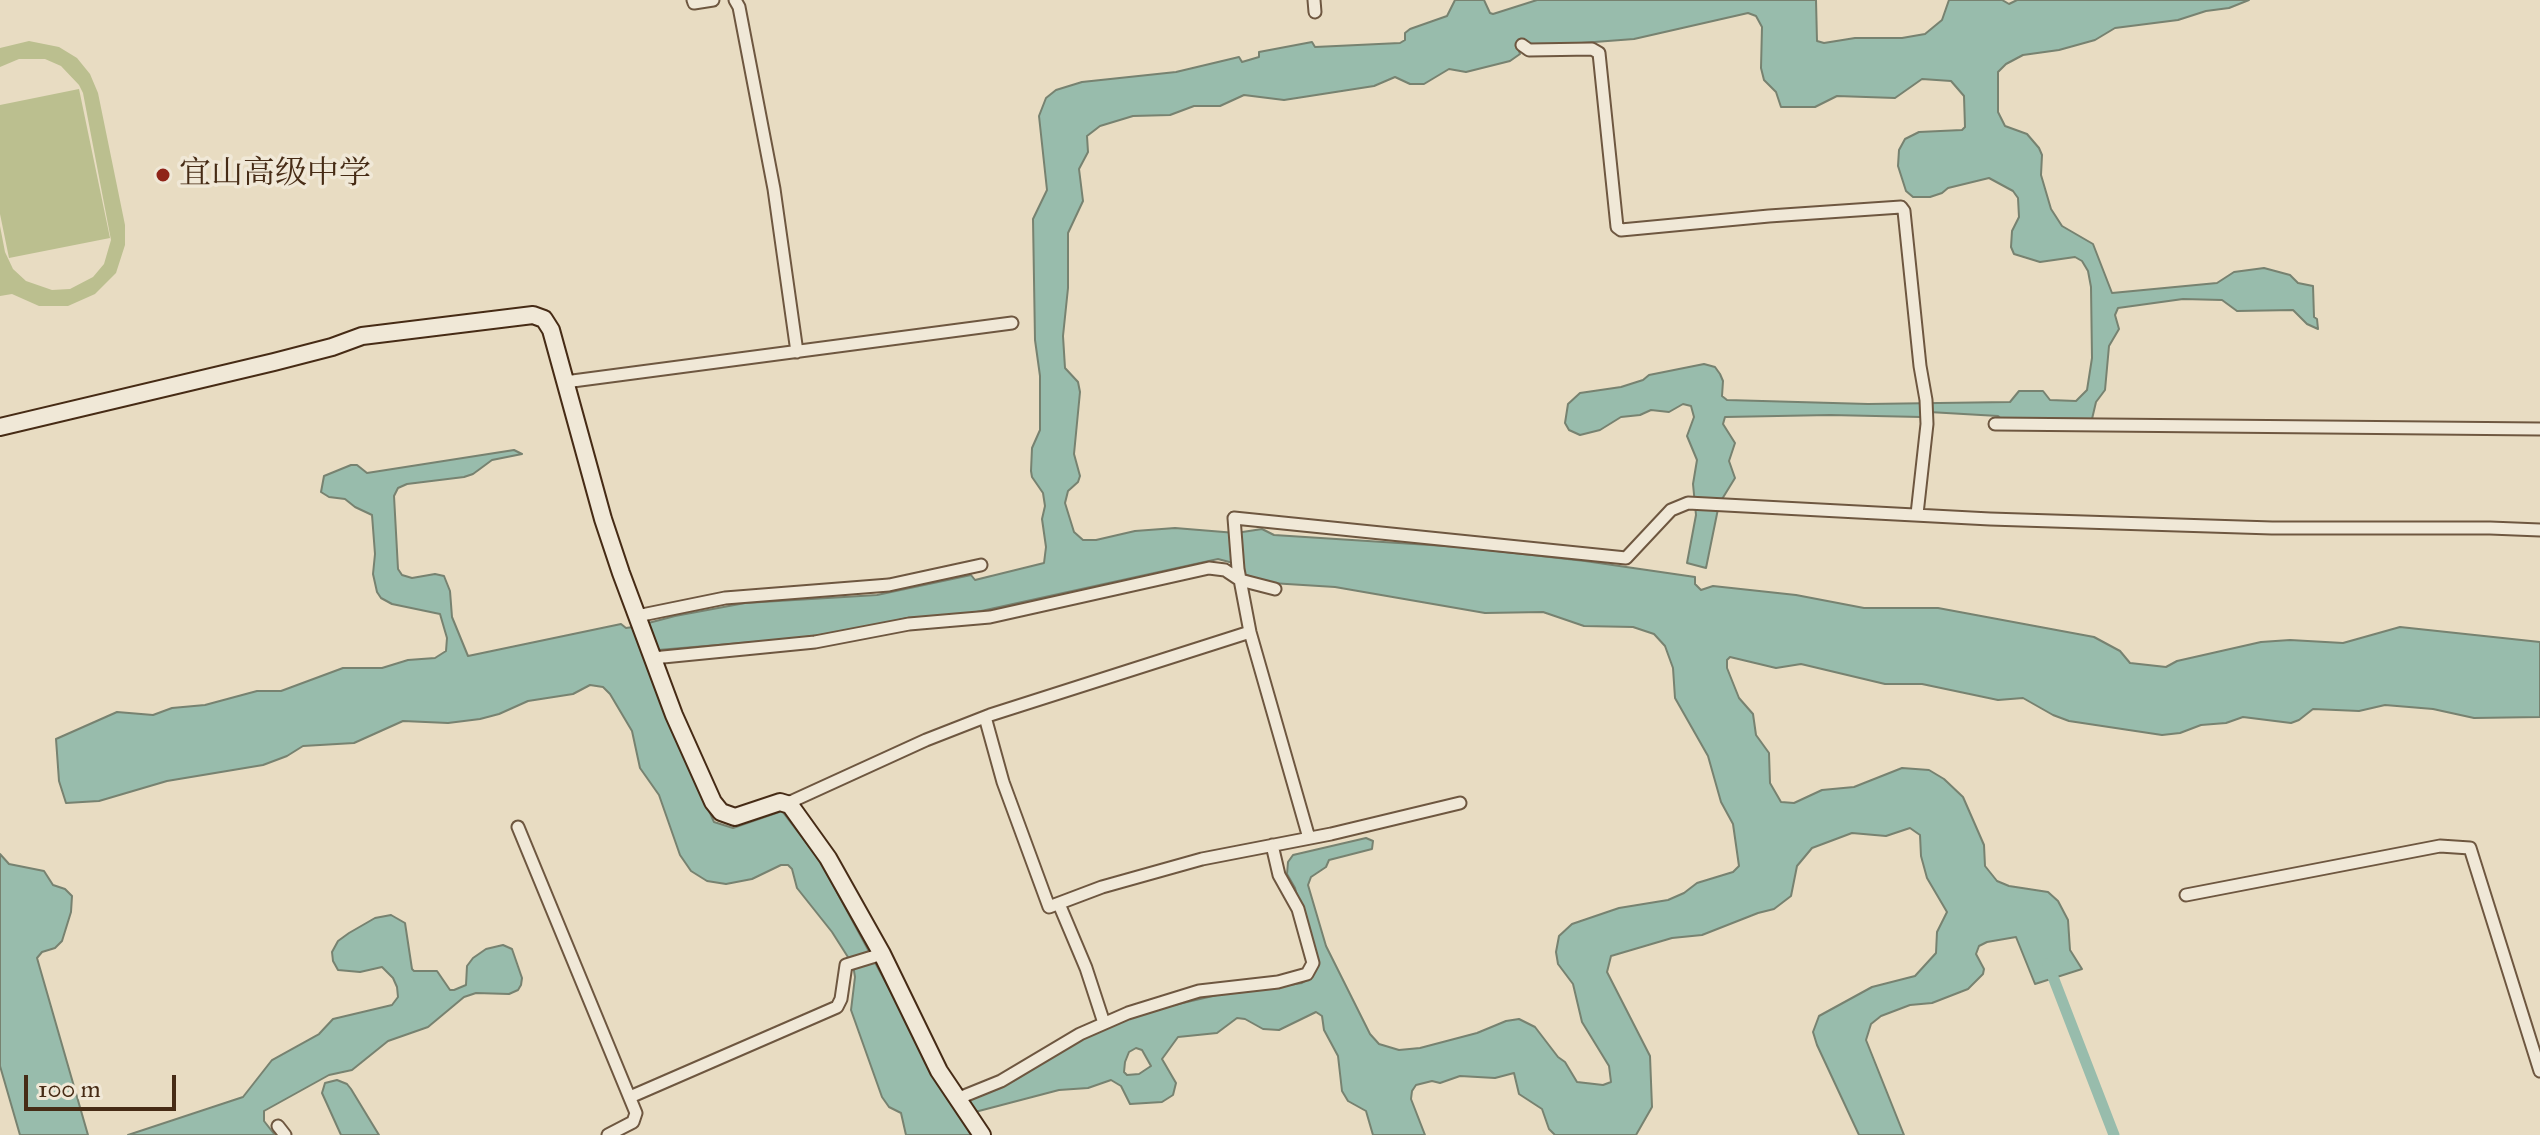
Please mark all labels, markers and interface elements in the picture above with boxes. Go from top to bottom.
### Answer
place label: 宜山高级中学 [179,156,371,194]
marker: 宜山高级中学 [154,166,172,184]
scale bar [28,1059,180,1109]
text: 100 m [38,1074,101,1104]

